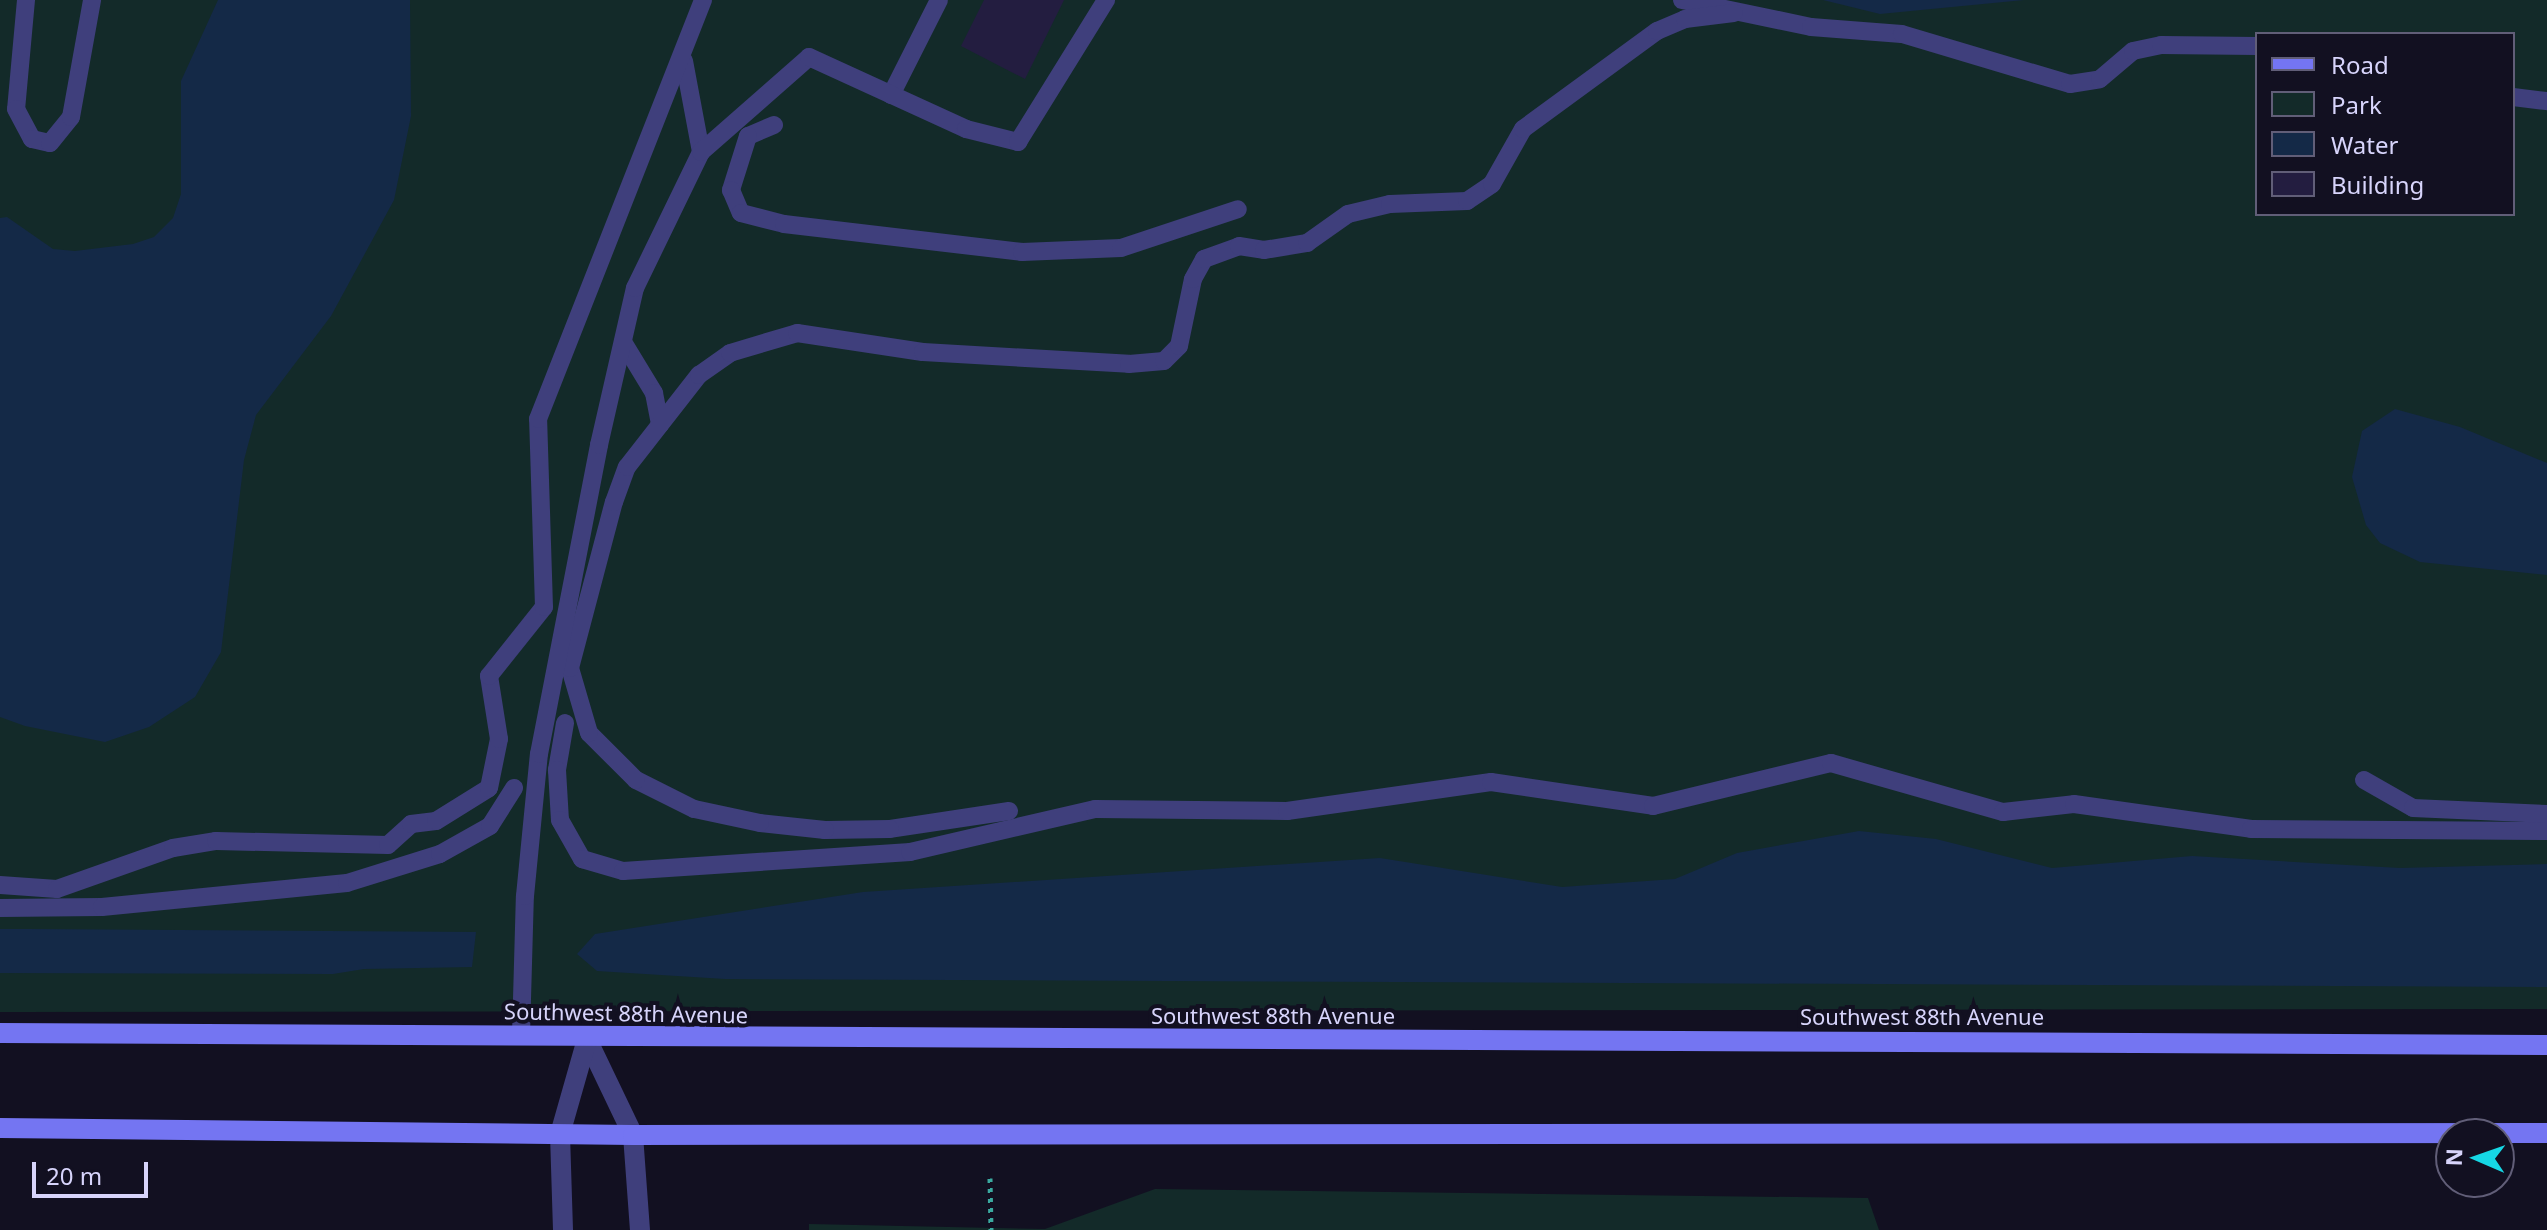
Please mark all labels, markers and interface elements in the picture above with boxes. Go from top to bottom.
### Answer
legend [2255,32,2515,216]
text: Road [2331,48,2389,81]
text: Park [2331,88,2382,121]
text: Water [2331,128,2398,161]
text: Building [2331,168,2424,201]
street label: Southwest 88th Avenue [504,998,748,1028]
street label: Southwest 88th Avenue [1151,1003,1395,1029]
street label: Southwest 88th Avenue [1800,1004,2044,1030]
north arrow [2435,1118,2515,1198]
scale bar [36,1146,152,1196]
text: N [2438,1148,2468,1167]
text: 20 m [46,1159,102,1192]

